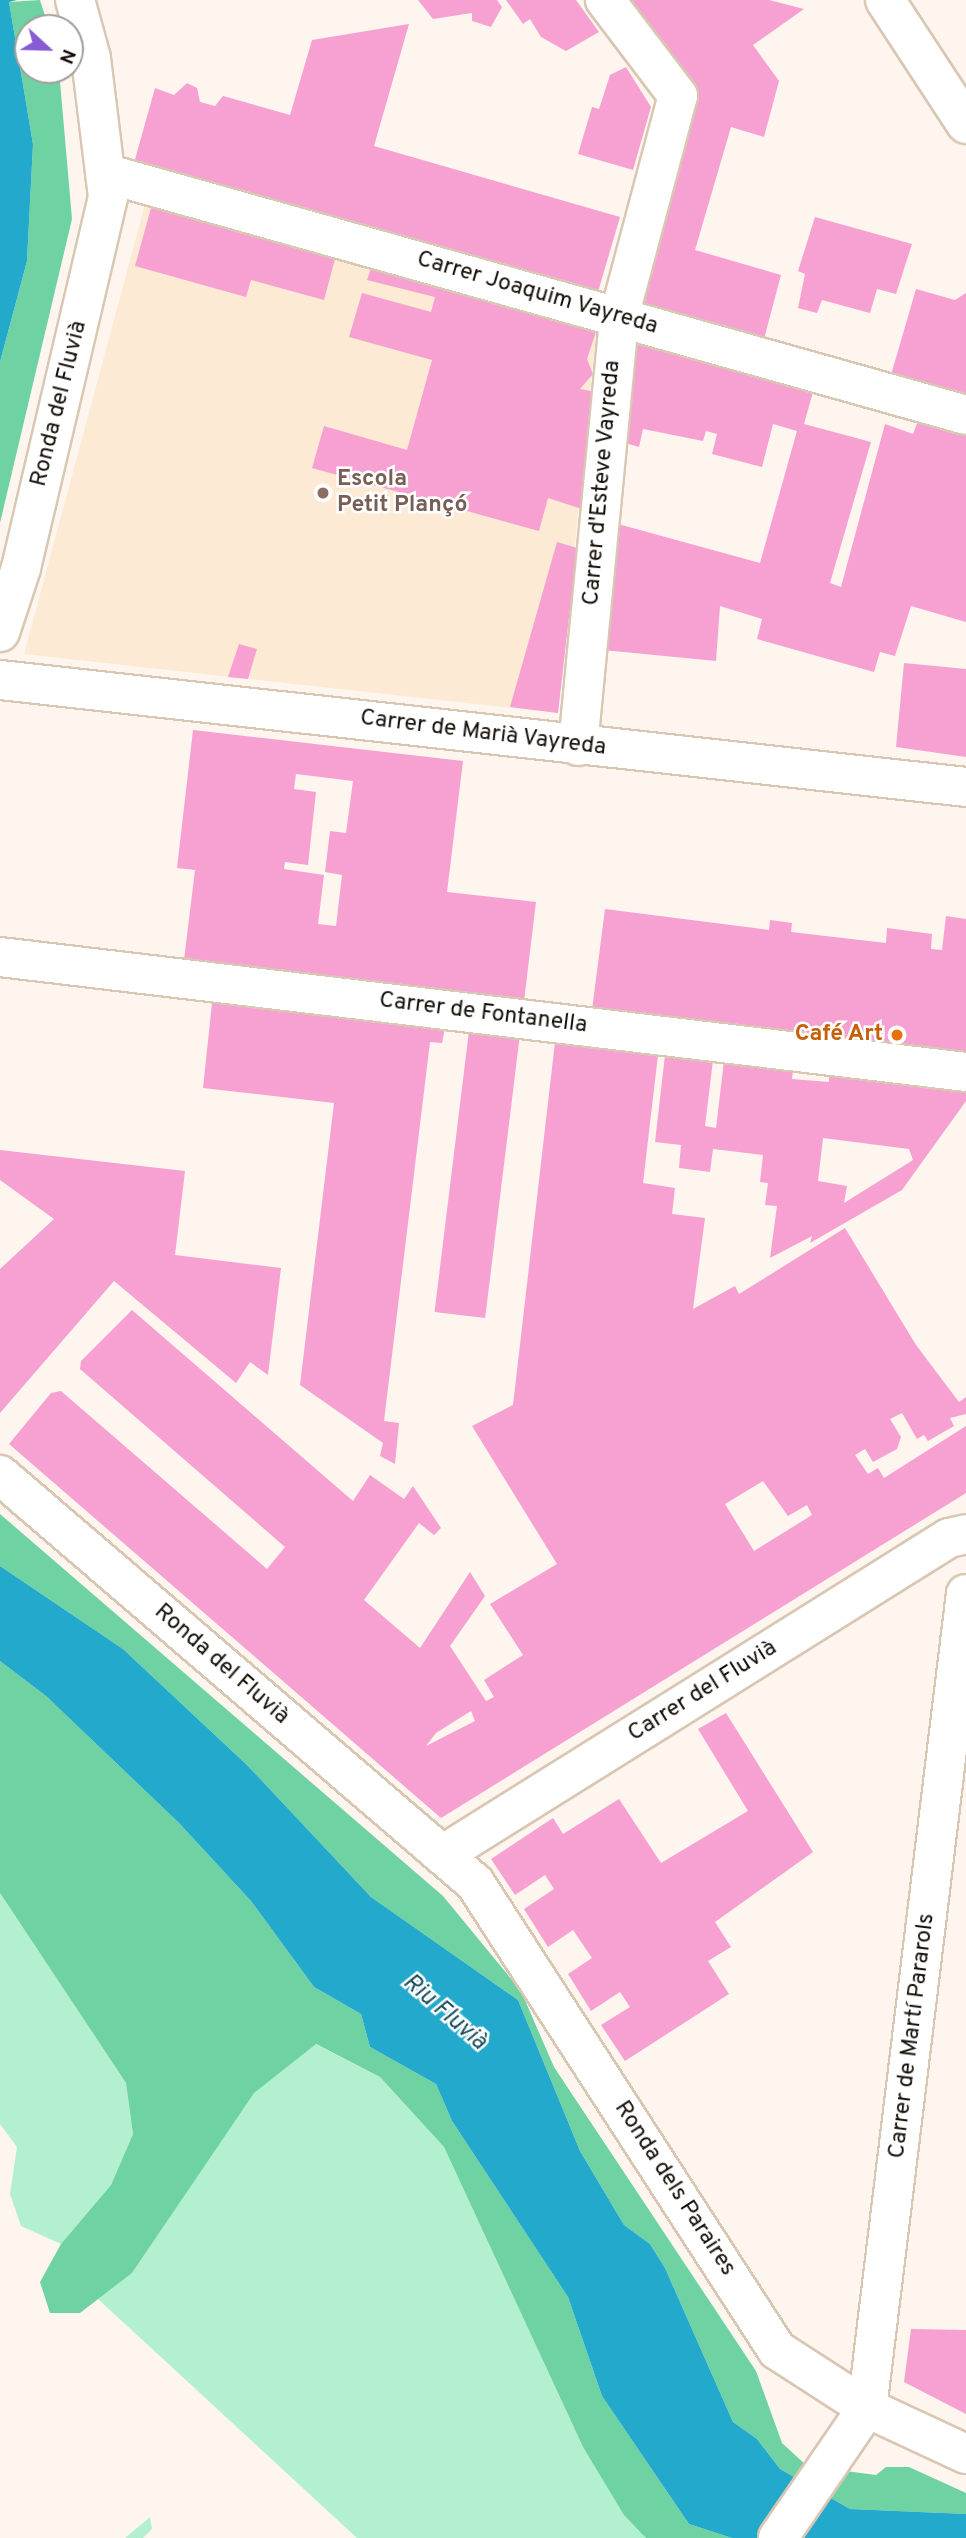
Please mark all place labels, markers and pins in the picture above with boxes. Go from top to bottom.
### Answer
place label: Escola Petit Plançó [337,466,467,520]
marker: Escola Petit Plançó [315,485,331,501]
place label: Café Art [794,1021,883,1049]
marker: Café Art [889,1027,905,1043]

